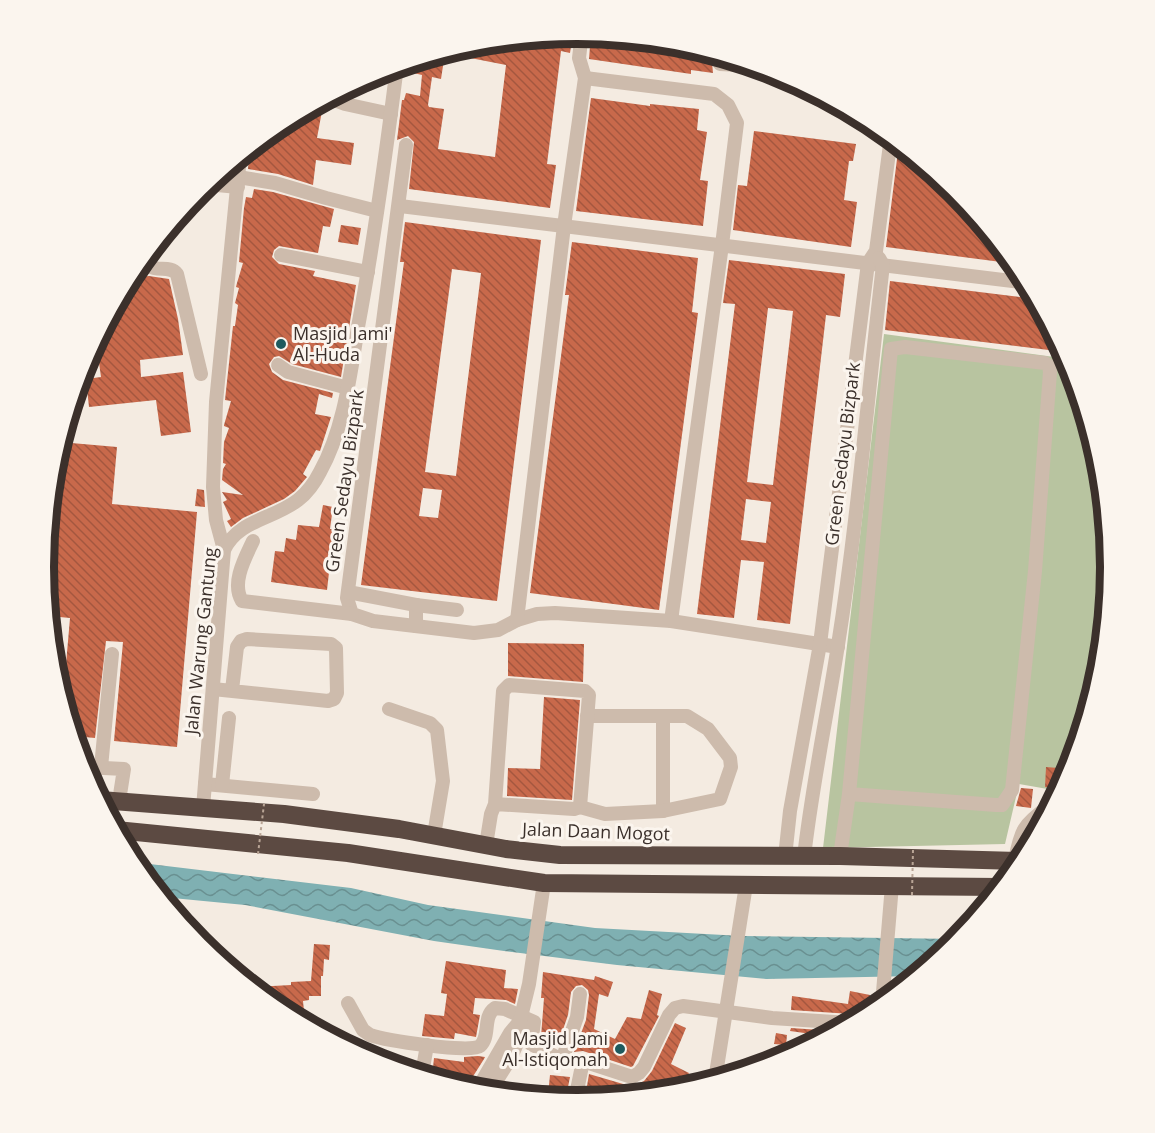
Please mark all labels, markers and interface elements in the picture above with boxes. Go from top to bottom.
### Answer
place label: Masjid Jami' Al-Huda [293,321,393,366]
marker: Masjid Jami' Al-Huda [274,337,288,351]
street label: Green Sedayu Bizpark [819,360,865,547]
street label: Green Sedayu Bizpark [319,387,369,574]
street label: Jalan Warung Gantung [178,546,222,738]
street label: Jalan Daan Mogot [520,816,670,846]
place label: Masjid Jami Al-Istiqomah [502,1026,608,1071]
marker: Masjid Jami Al-Istiqomah [613,1042,627,1056]

